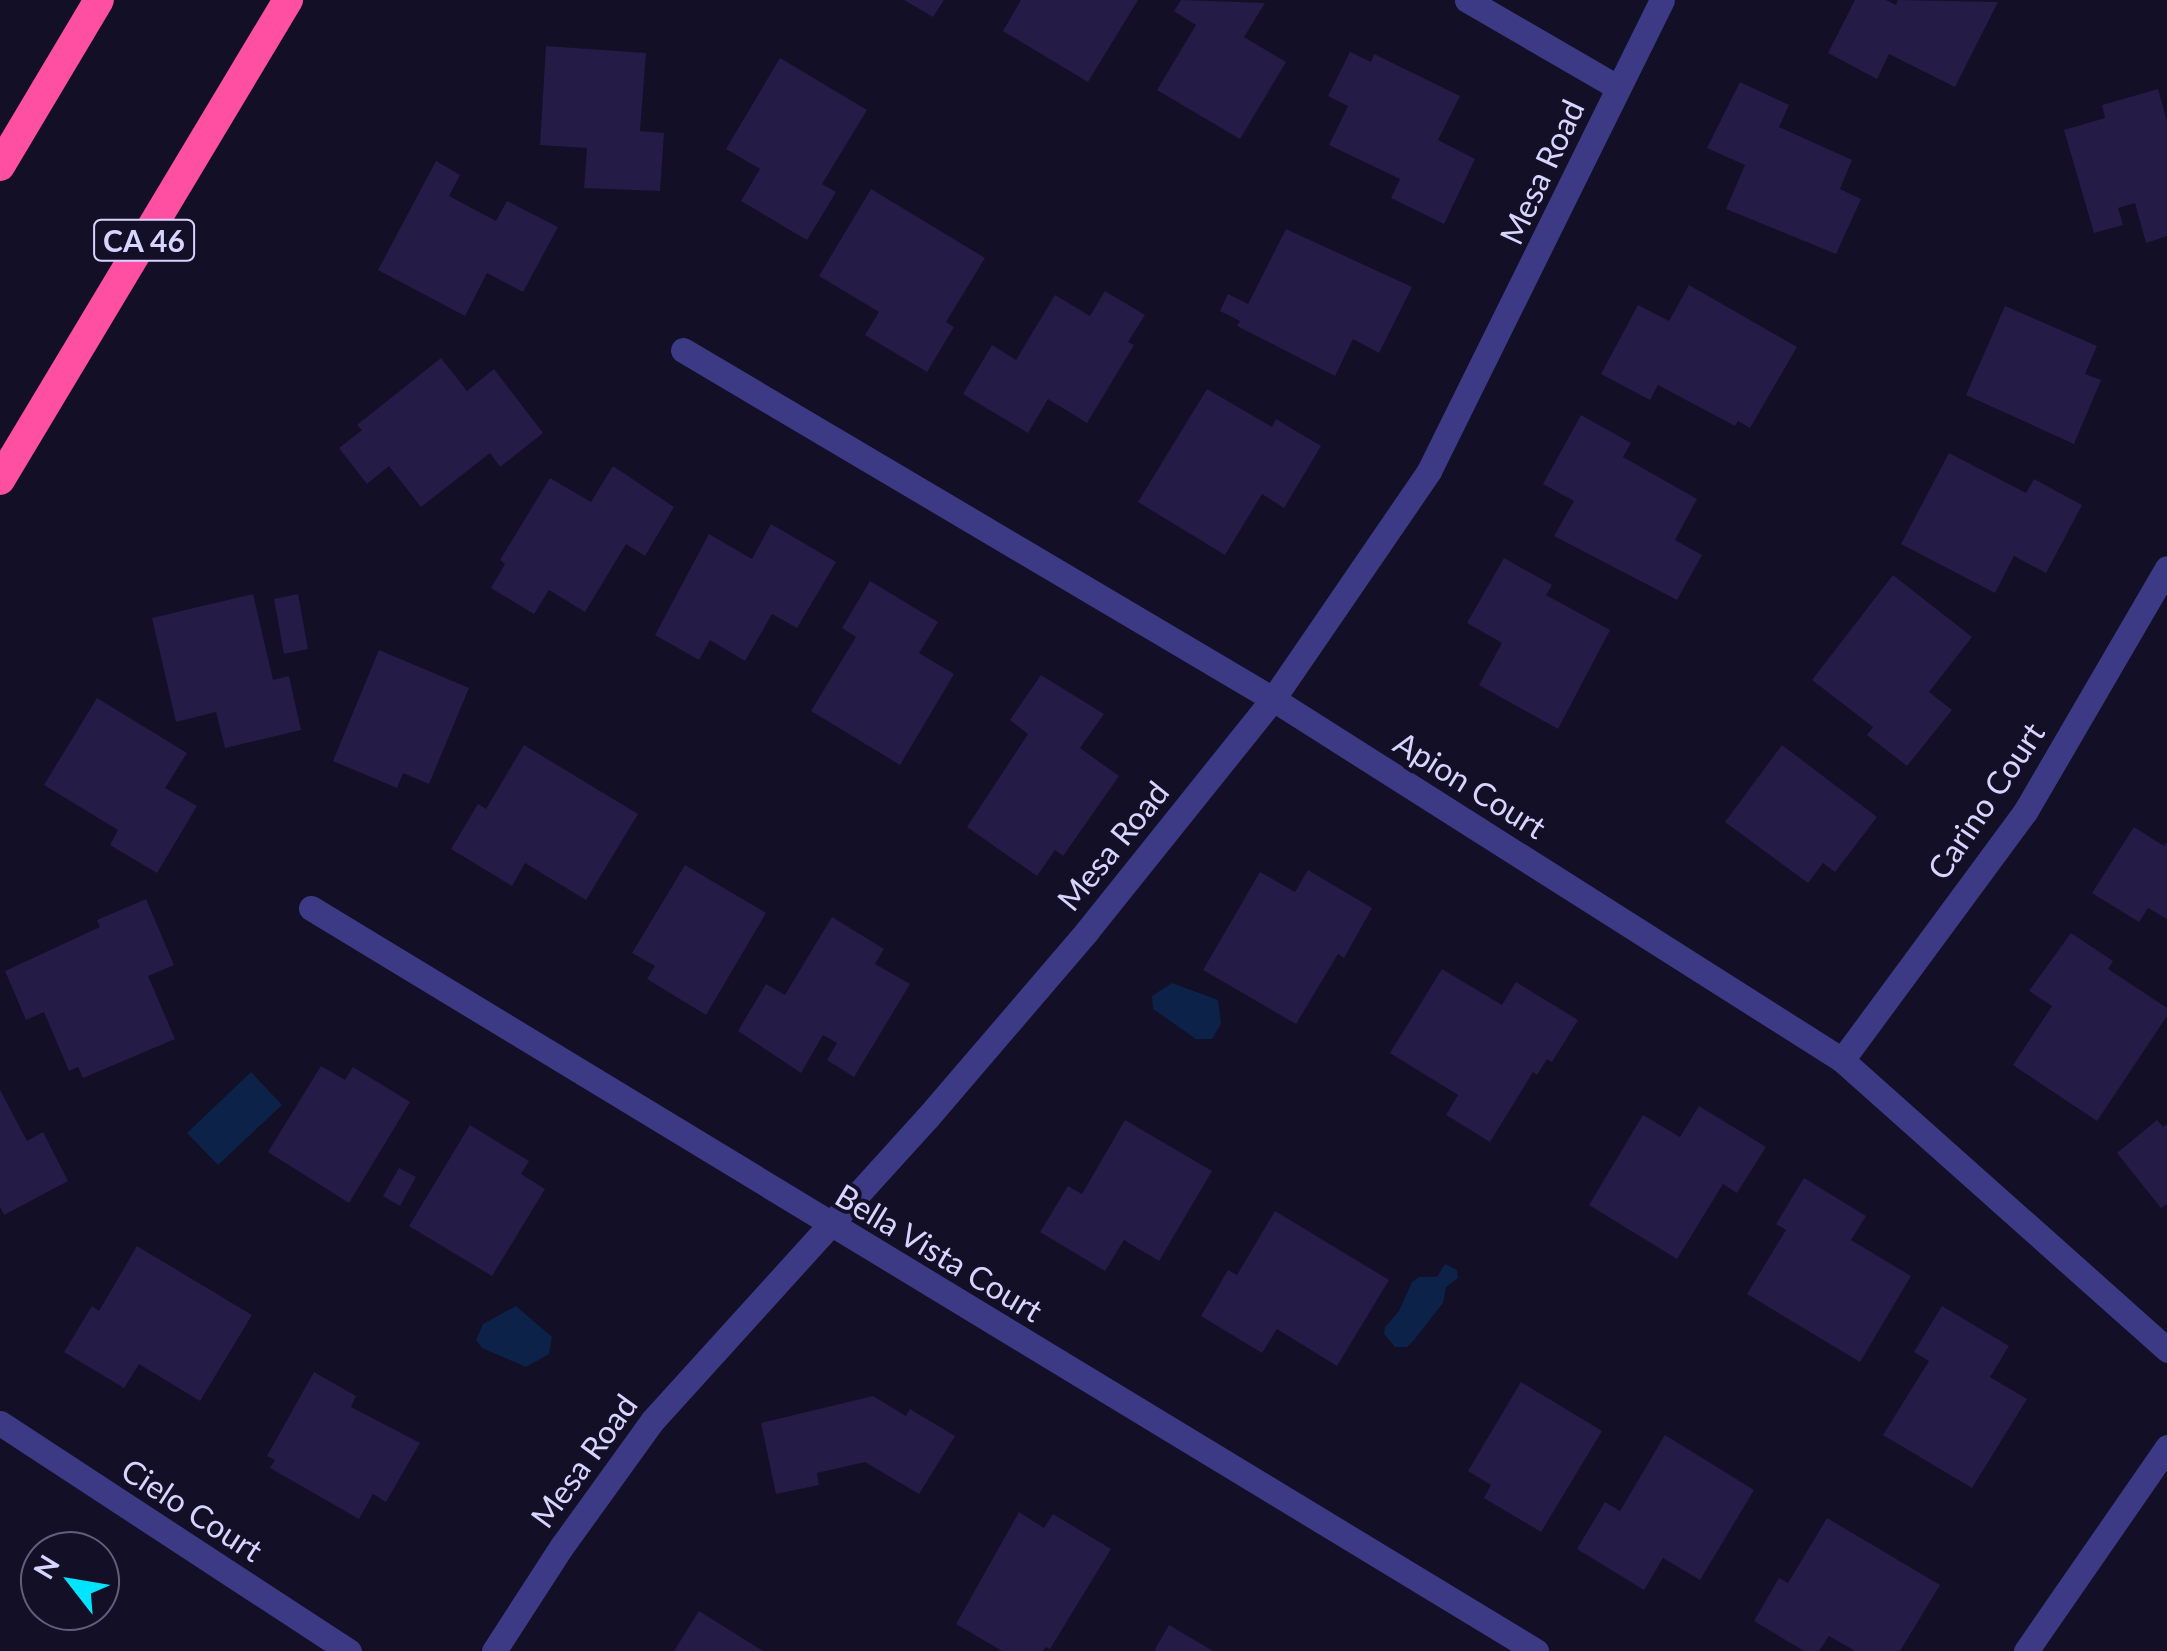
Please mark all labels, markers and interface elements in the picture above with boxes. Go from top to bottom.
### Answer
street label: Mesa Road [1492,94,1592,250]
road number: CA 46 [92,215,196,265]
street label: Carino Court [1919,715,2053,887]
street label: Apion Court [1387,723,1553,847]
street label: Mesa Road [1049,774,1177,918]
street label: Bella Vista Court [828,1176,1050,1330]
street label: Mesa Road [523,1387,645,1535]
street label: Cielo Court [114,1450,270,1570]
north arrow [20,1531,120,1631]
text: N [26,1549,66,1585]

